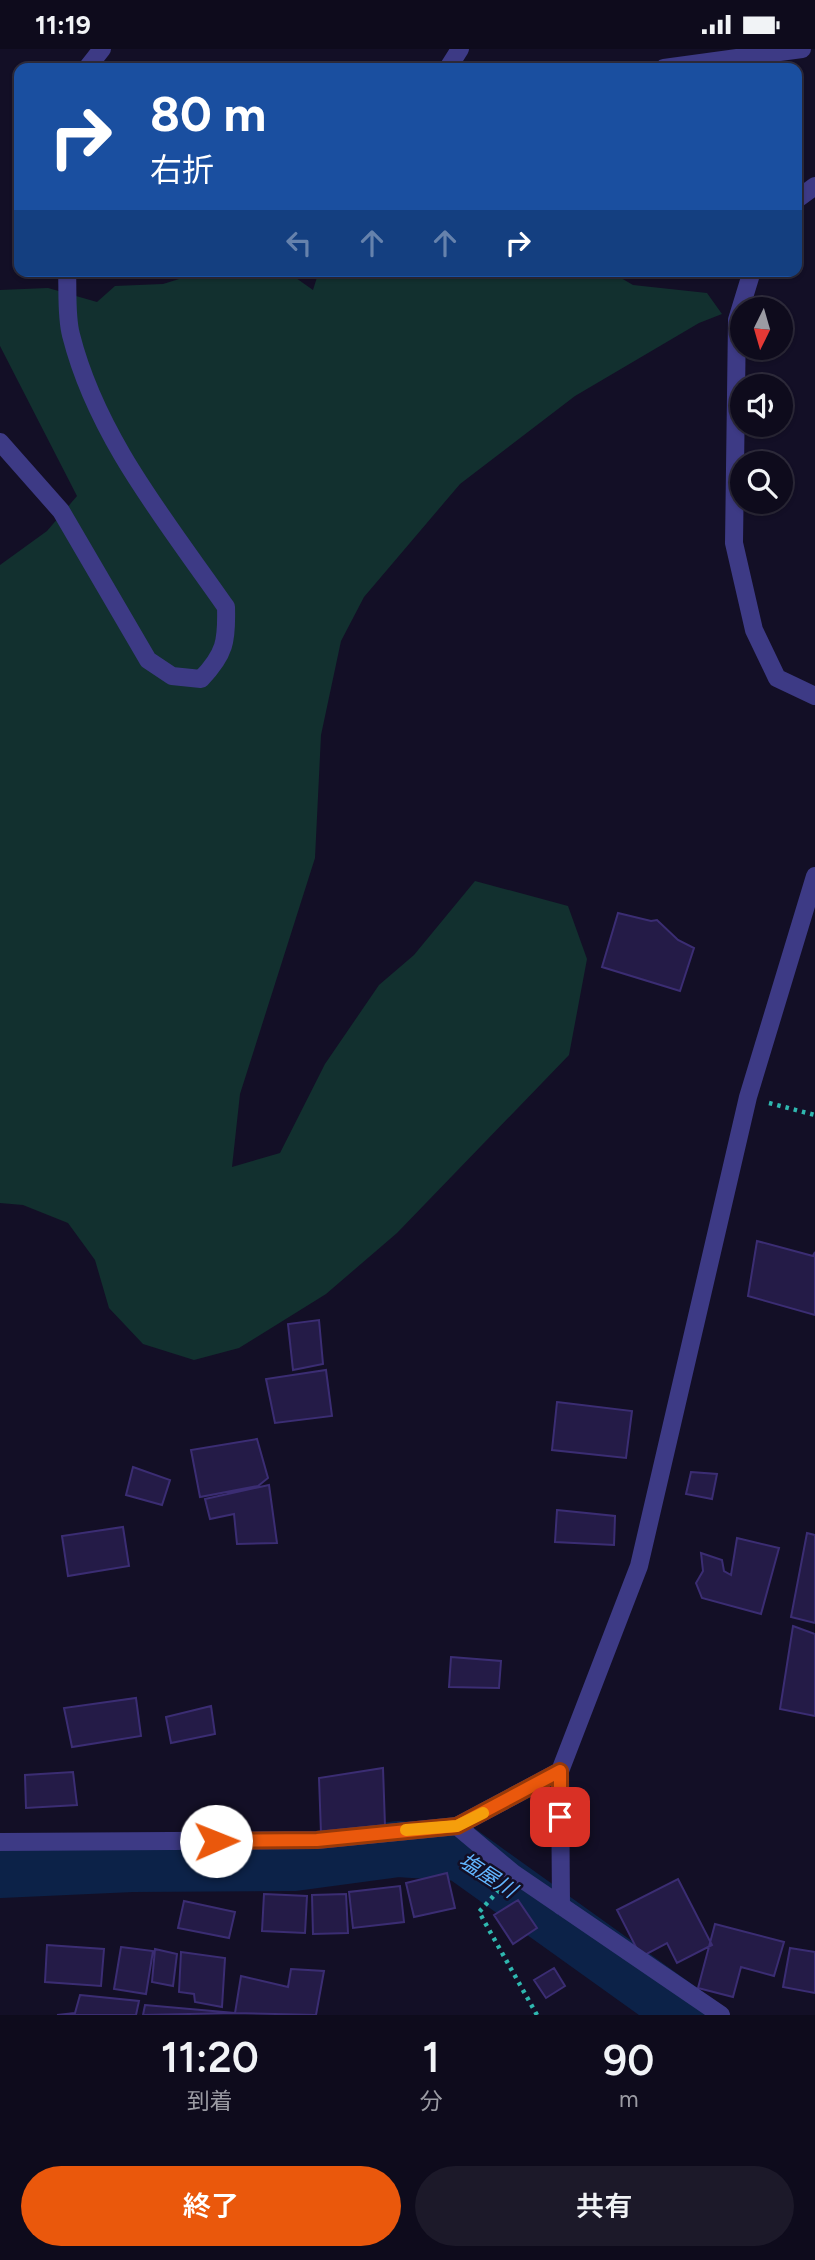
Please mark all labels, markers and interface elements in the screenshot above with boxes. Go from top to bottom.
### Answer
text: 11:19 [35,9,91,41]
text: 80 m [150,84,266,143]
icon: right [35,91,126,182]
text: 右折 [150,151,214,189]
icon: left [280,224,318,262]
icon: ahead [353,224,391,262]
icon: ahead [426,224,464,262]
icon: right [499,224,537,262]
north arrow [730,297,793,361]
map controls [730,297,793,514]
button: sound [730,374,793,437]
button: search [730,451,793,514]
pin [530,1787,590,1847]
icon: arrive [541,1798,579,1836]
position arrow [179,1804,253,1878]
water label: 塩屋川 [455,1847,523,1904]
text: 11:20 [161,2032,259,2083]
text: 1 [422,2032,440,2083]
text: 90 [603,2035,654,2086]
text: m [619,2085,638,2113]
text: 到着 [187,2087,233,2115]
text: 分 [419,2087,442,2115]
button: 終了 [21,2166,401,2246]
button: 共有 [415,2166,794,2246]

